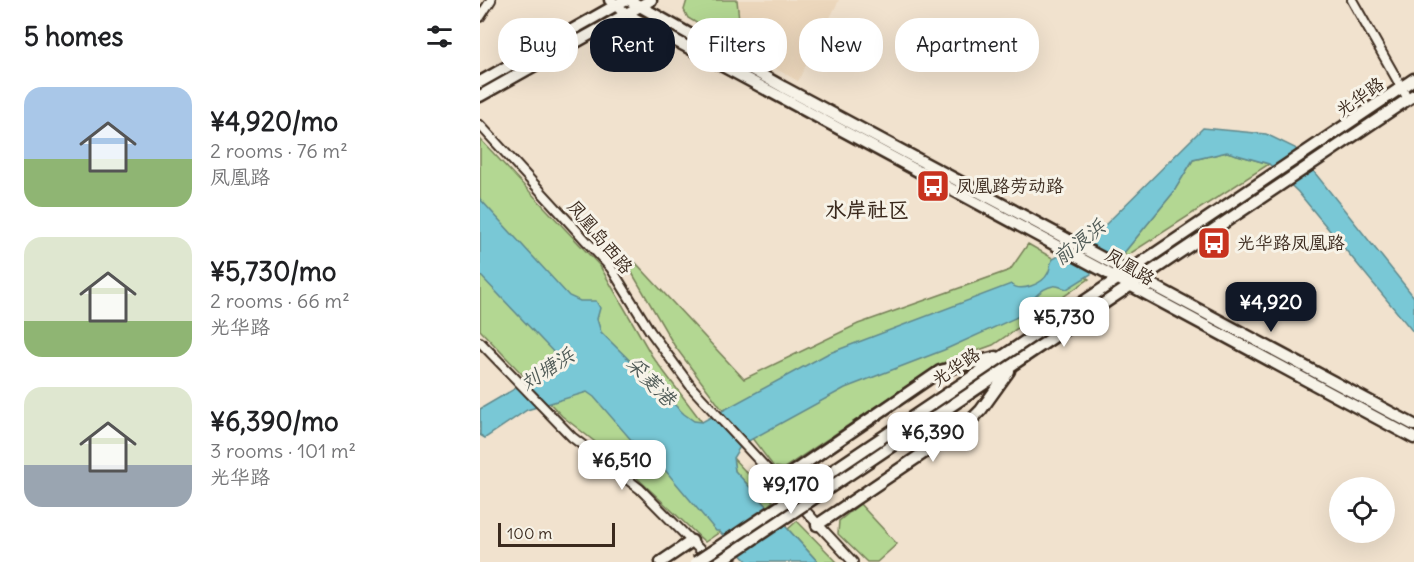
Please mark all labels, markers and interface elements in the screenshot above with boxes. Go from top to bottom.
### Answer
chip: Buy [498,18,578,72]
chip: Rent [590,18,675,72]
chip: Filters [687,18,787,72]
chip: New [799,18,883,72]
chip: Apartment [895,18,1039,72]
text: 5 homes [24,20,123,53]
icon: filters [423,20,456,53]
street label: 光华路 [1331,72,1388,121]
text: ¥4,920/mo [210,105,338,138]
icon: home [72,111,144,183]
text: 2 rooms · 76 m² [210,138,348,163]
text: 凤凰路 [210,164,270,189]
bus stop icon: 凤凰路劳动路 [915,168,951,204]
place label: 凤凰路劳动路 [956,174,1064,197]
street label: 凤凰岛西路 [563,195,638,279]
district label: 水岸社区 [825,196,909,223]
water label: 前浪浜 [1047,213,1111,270]
bus stop icon: 光华路凤凰路 [1196,225,1232,261]
place label: 光华路凤凰路 [1237,231,1345,254]
street label: 凤凰路 [1101,243,1159,290]
text: ¥5,730/mo [210,255,336,288]
icon: home [72,261,144,333]
pin: ¥4,920 [1222,282,1320,333]
text: 2 rooms · 66 m² [210,288,350,313]
text: ¥4,920 [1239,289,1303,314]
pin: ¥5,730 [1015,297,1113,348]
text: ¥5,730 [1033,304,1095,329]
text: 光华路 [210,314,270,339]
water label: 刘塘浜 [515,341,580,395]
street label: 光华路 [927,342,985,391]
water label: 采菱港 [622,350,683,412]
text: ¥6,390/mo [210,405,339,438]
icon: home [72,411,144,483]
pin: ¥6,390 [884,412,982,463]
text: ¥6,390 [901,419,965,444]
text: 3 rooms · 101 m² [210,438,356,463]
pin: ¥6,510 [573,440,671,491]
text: ¥6,510 [592,447,652,472]
text: 光华路 [210,464,270,489]
pin: ¥9,170 [742,464,840,515]
text: ¥9,170 [762,471,820,496]
map controls [1329,477,1395,543]
button: locate [1329,477,1395,543]
scale bar [498,520,615,548]
text: 100 m [507,523,552,543]

